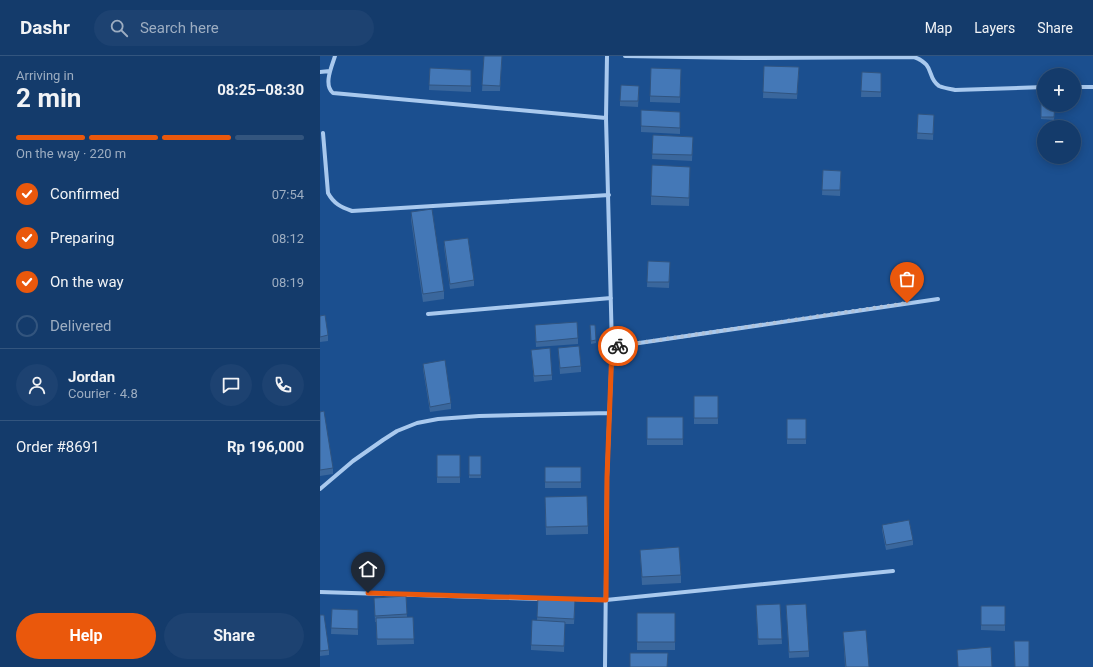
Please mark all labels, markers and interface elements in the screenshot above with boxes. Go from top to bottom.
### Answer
search box [94,10,374,46]
text: Dashr [20,16,70,39]
icon: search [108,17,130,39]
text: Search here [140,19,219,37]
text: Map [925,20,952,36]
text: Layers [974,20,1015,36]
text: Share [1037,20,1073,36]
text: Arriving in [16,68,74,83]
map controls [1037,68,1081,164]
button: + [1037,68,1081,112]
text: 08:25–08:30 [217,81,304,99]
text: 2 min [16,83,81,113]
button: − [1037,120,1081,164]
text: On the way · 220 m [16,146,126,161]
icon: check [16,183,38,205]
text: Confirmed [50,185,120,203]
text: 07:54 [272,187,304,202]
icon: check [16,227,38,249]
text: Preparing [50,229,114,247]
text: 08:12 [272,231,304,246]
pin [890,262,924,303]
icon: bag [896,268,918,290]
icon: check [16,271,38,293]
text: On the way [50,273,124,291]
text: 08:19 [272,275,304,290]
text: Delivered [50,317,112,335]
courier [598,326,638,366]
icon: bike [607,335,629,357]
button: person [16,364,58,406]
button: chat [210,364,252,406]
button: phone [262,364,304,406]
text: Jordan [68,368,115,386]
text: Courier · 4.8 [68,386,138,401]
text: Order #8691 [16,438,99,456]
text: Rp 196,000 [227,438,304,456]
pin [351,552,385,593]
icon: home [357,558,379,580]
button: Help [16,613,156,659]
button: Share [164,613,304,659]

